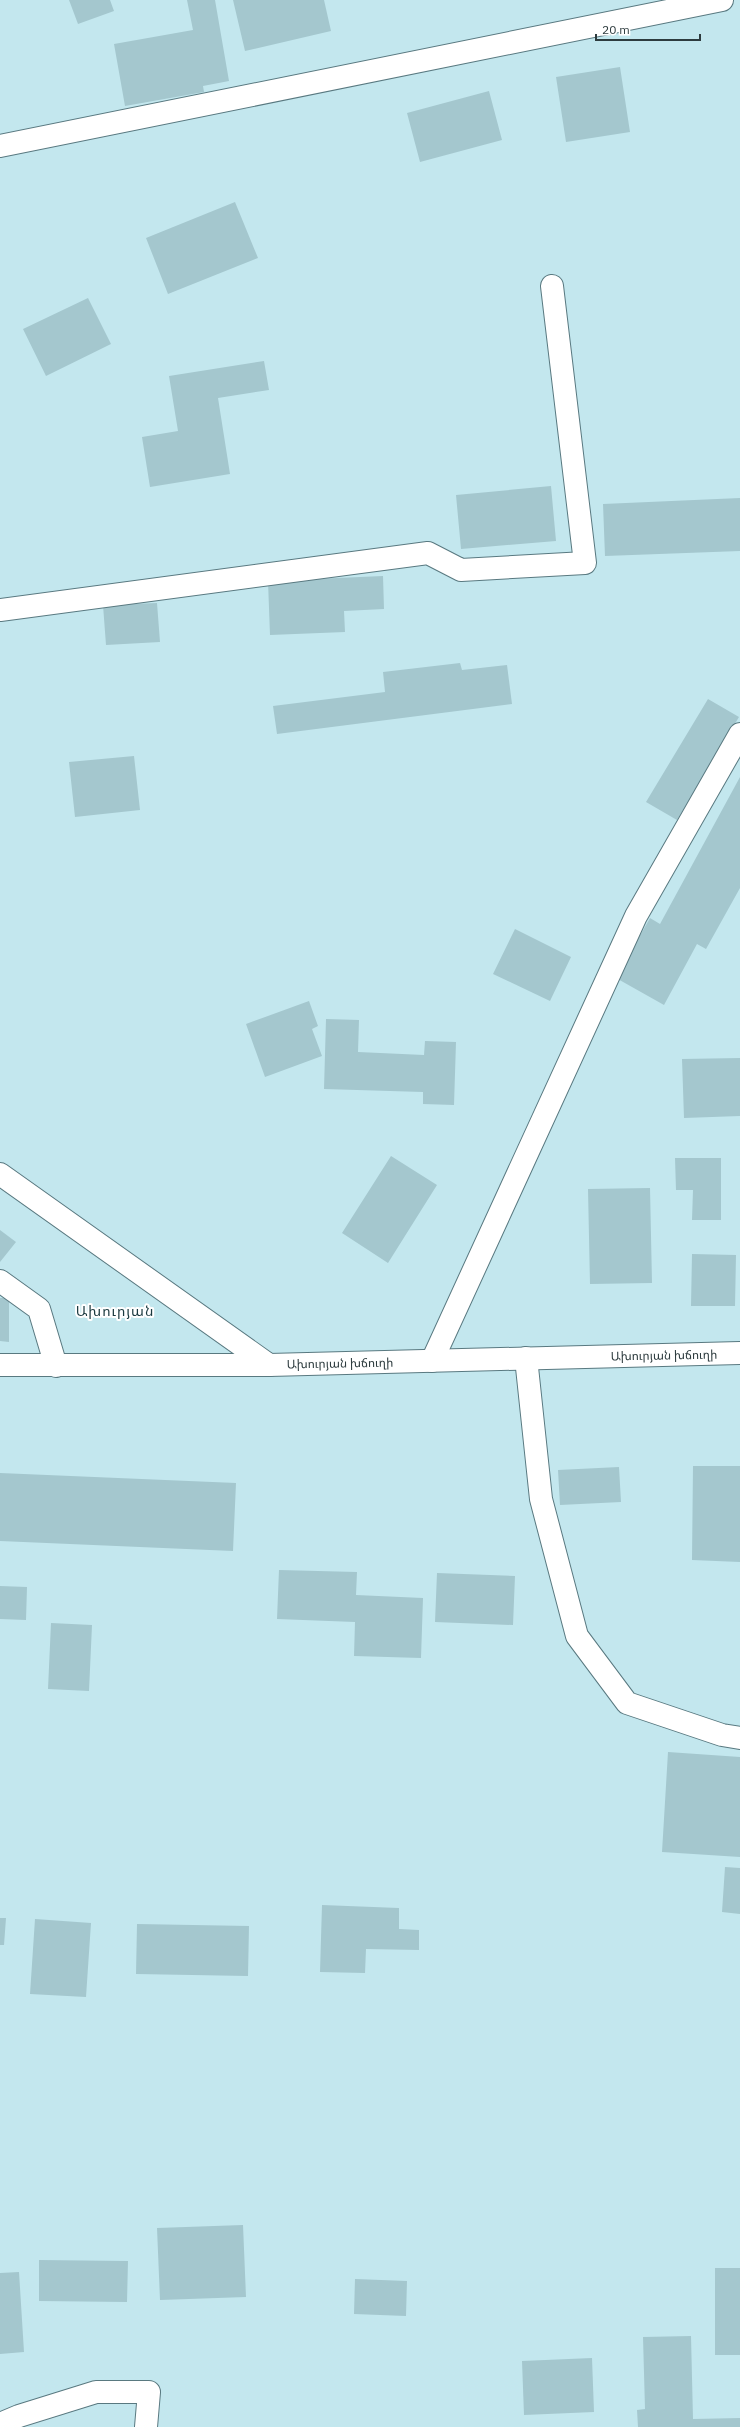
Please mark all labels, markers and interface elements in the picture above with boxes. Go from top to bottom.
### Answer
scale bar [596,16,700,42]
text: 20 m [602,22,630,37]
district label: Ախուրյան [76,1302,154,1320]
street label: Ախուրյան խճուղի [611,1347,717,1363]
street label: Ախուրյան խճուղի [287,1355,393,1371]

